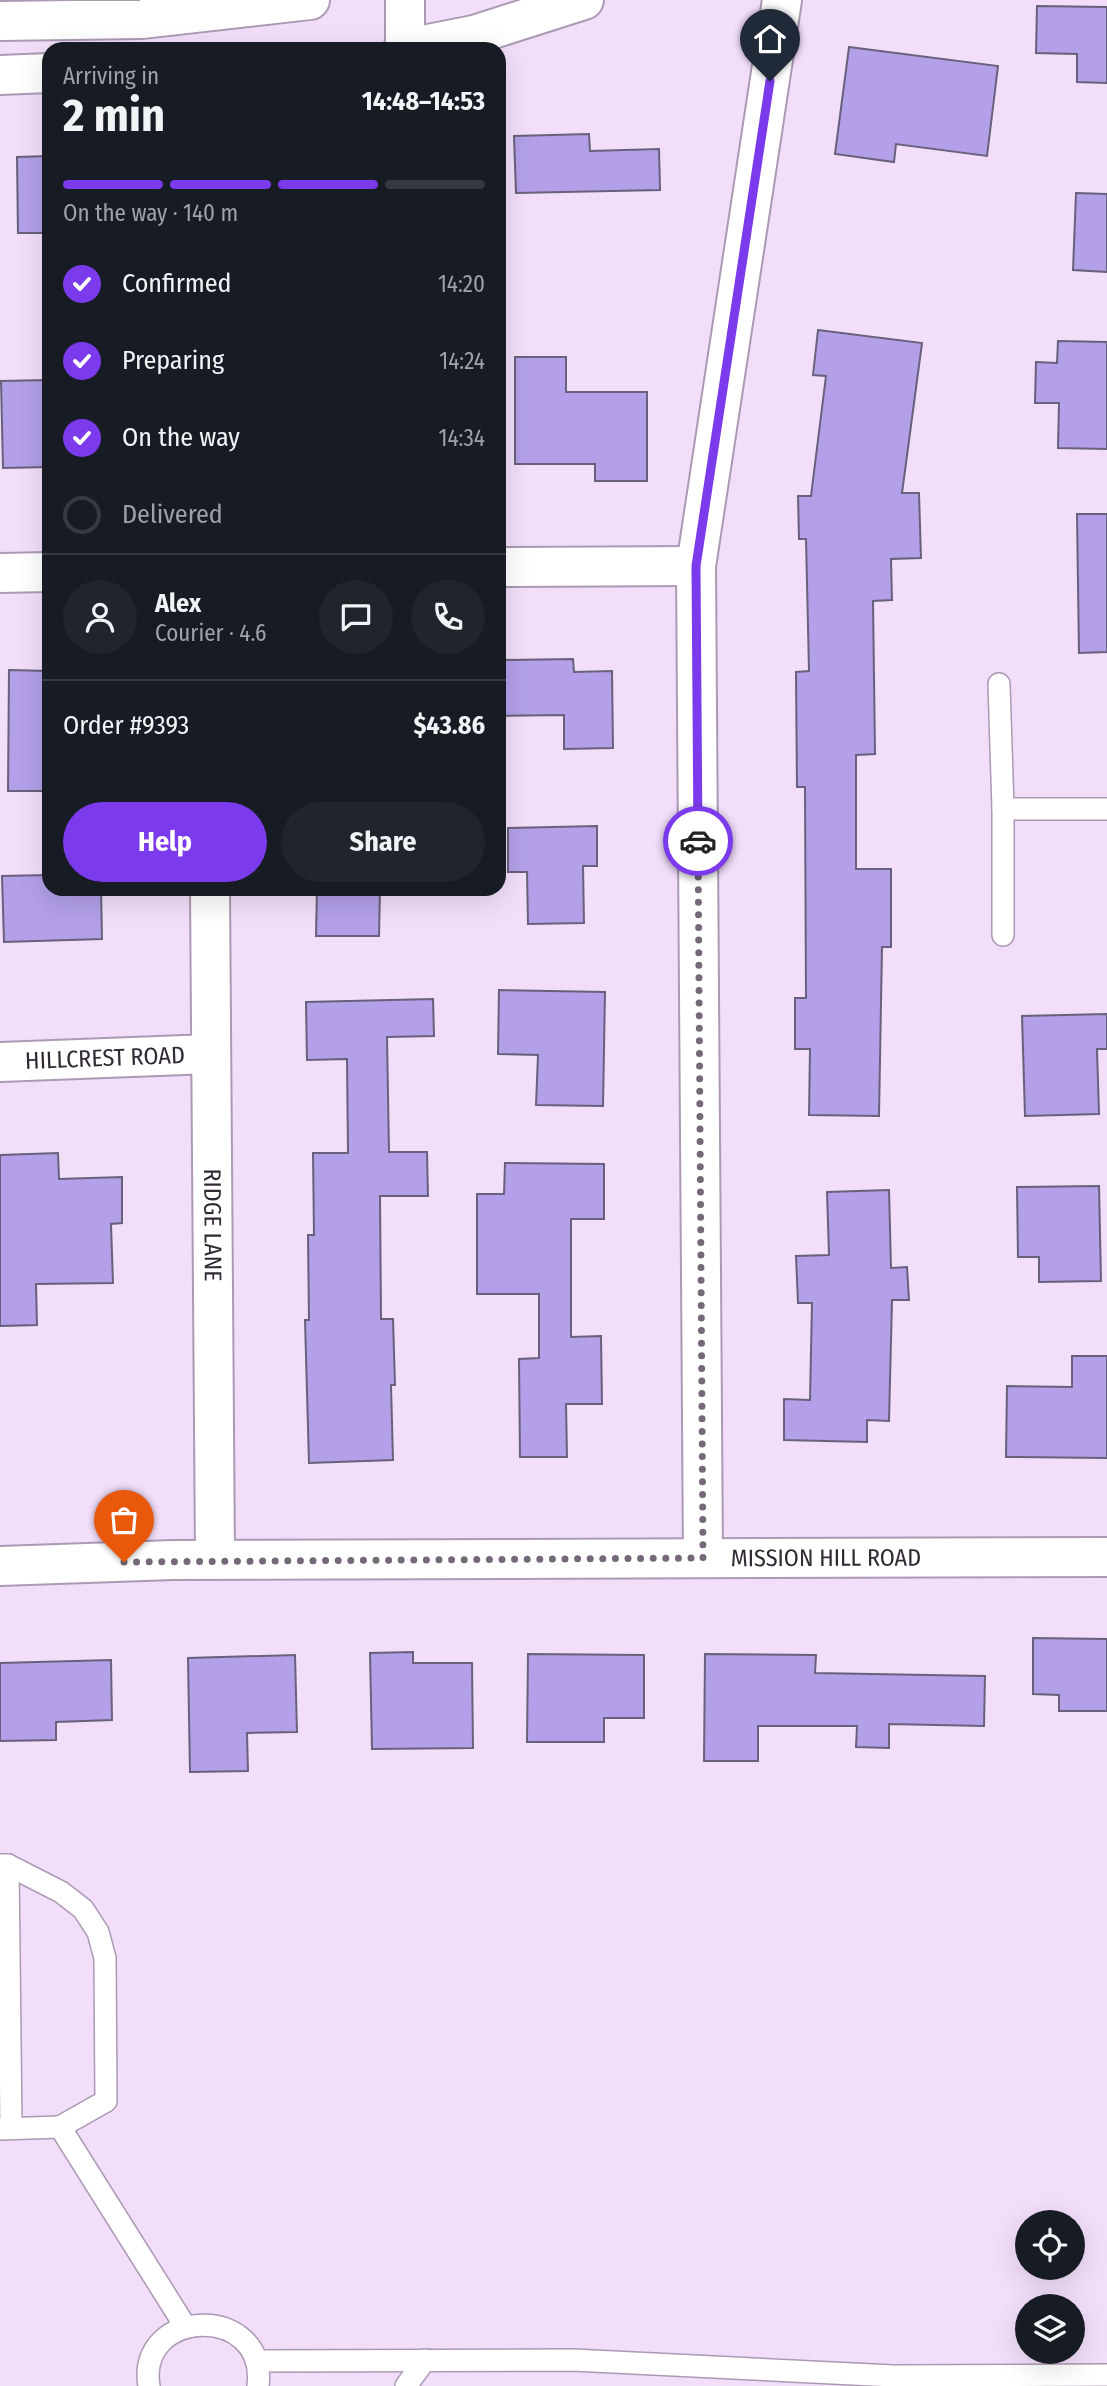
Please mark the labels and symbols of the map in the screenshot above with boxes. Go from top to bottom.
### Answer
pin [740,9,800,81]
courier [663,806,733,876]
street label: HILLCREST ROAD [25,1041,185,1075]
street label: RIDGE LANE [198,1168,227,1282]
pin [94,1490,154,1562]
street label: MISSION HILL ROAD [731,1544,921,1572]

